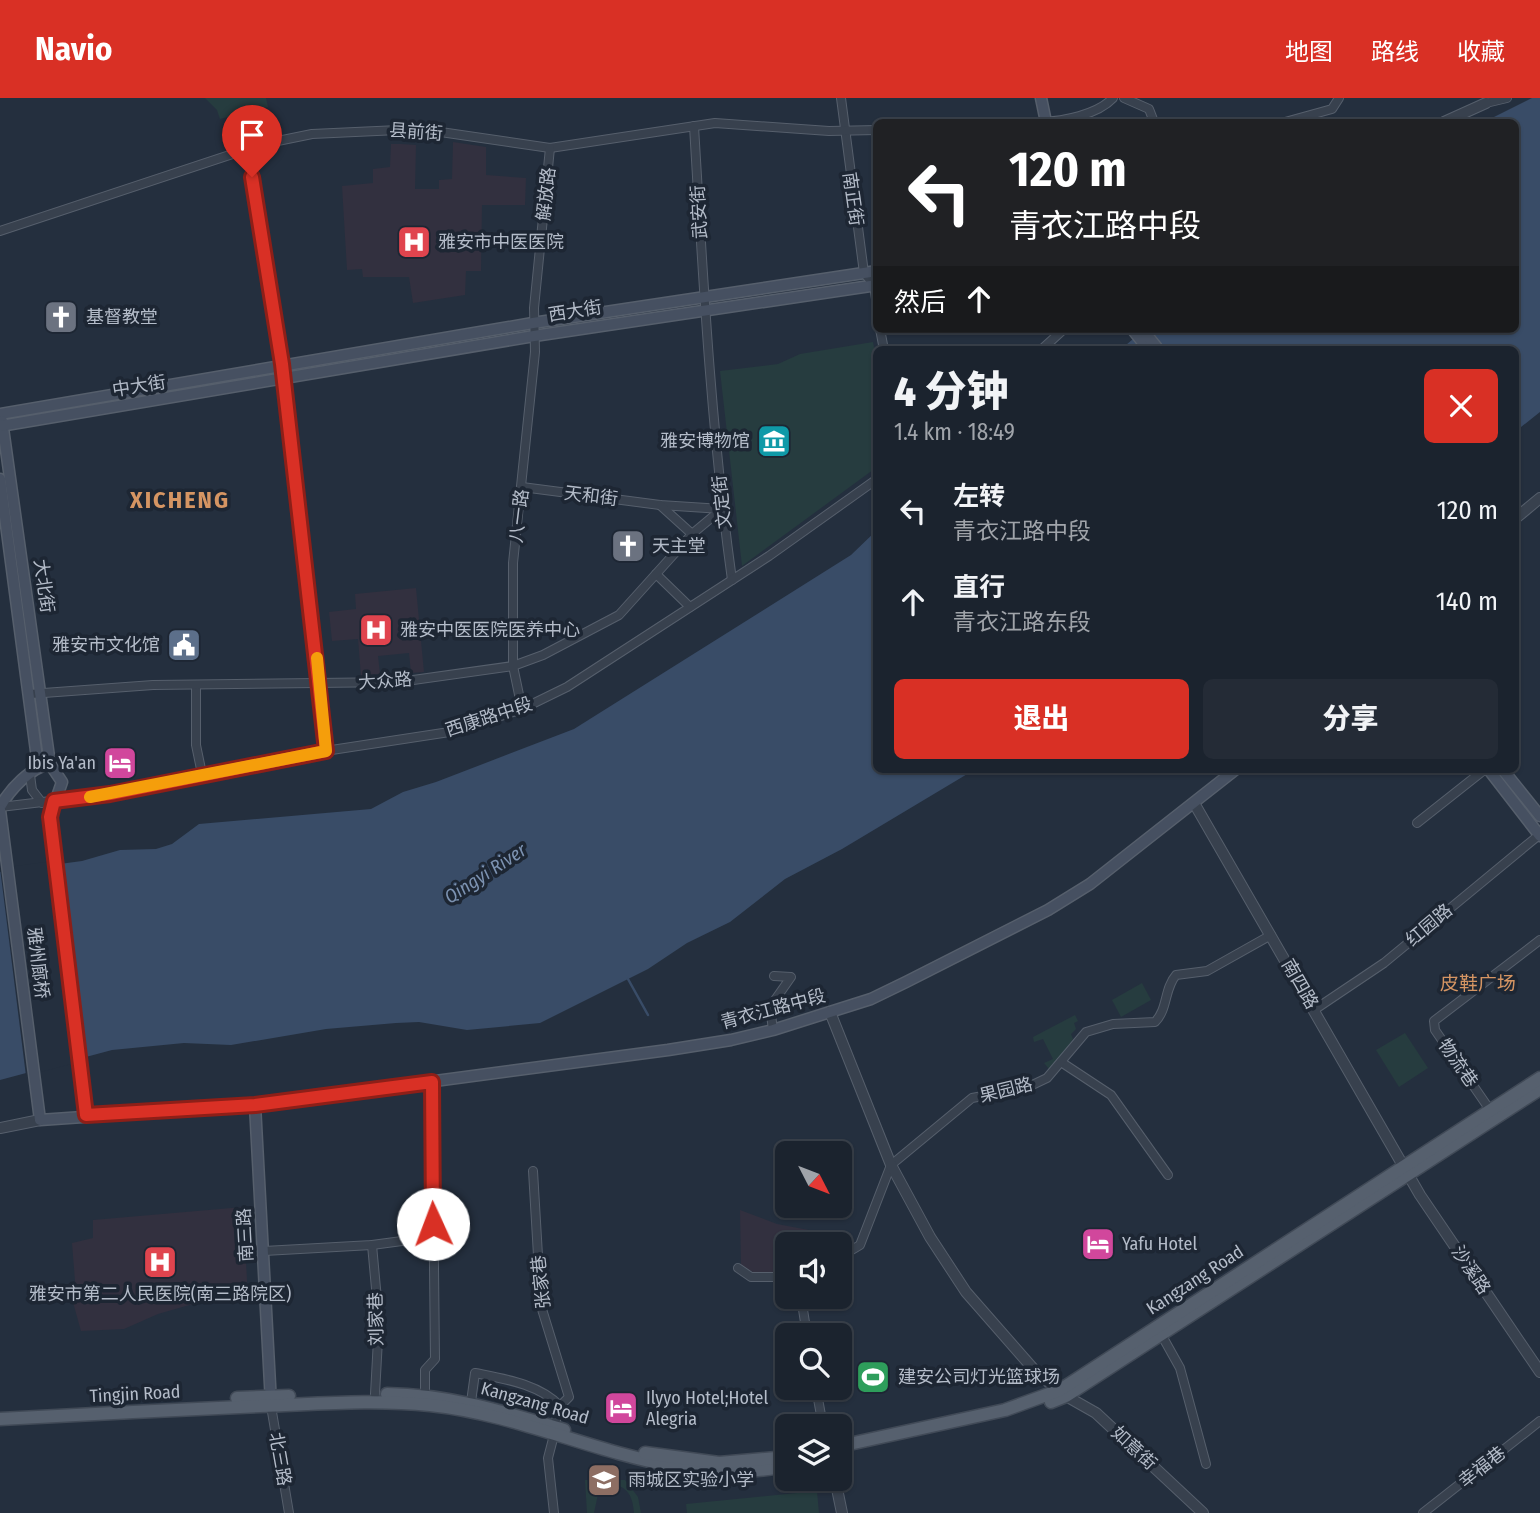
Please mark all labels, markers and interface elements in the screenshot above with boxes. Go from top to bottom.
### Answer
text: Navio [35,29,112,69]
text: 地图 [1285,38,1333,66]
text: 路线 [1371,38,1419,66]
text: 收藏 [1457,38,1505,66]
pin [222,105,282,177]
icon: arrive [233,116,271,154]
street label: 县前街 [388,119,444,145]
text: 120 m [1009,140,1127,199]
icon: left [894,147,985,238]
street label: 解放路 [532,166,560,222]
street label: 南正街 [838,171,868,227]
street label: 武安街 [687,184,711,240]
text: 青衣江路中段 [1009,207,1201,245]
hospital icon: 雅安市中医医院 [395,223,433,261]
place label: 雅安市中医医院 [438,231,564,253]
icon: ahead [960,280,998,318]
text: 然后 [894,287,946,318]
street label: 西大街 [547,296,603,326]
church icon: 基督教堂 [42,298,80,336]
place label: 基督教堂 [86,306,158,328]
text: 4 分钟 [894,367,1008,417]
button: close [1424,369,1498,443]
street label: 中大街 [111,371,167,401]
text: 1.4 km · 18:49 [894,418,1015,446]
museum icon: 雅安博物馆 [755,422,793,460]
place label: 雅安博物馆 [660,430,750,452]
street label: 文定街 [708,474,736,530]
text: 左转 [953,481,1005,512]
street label: 天和街 [563,482,619,510]
district label: XICHENG [129,486,230,514]
street label: 八一路 [505,488,533,544]
icon: left [894,492,932,530]
text: 120 m [1437,495,1498,526]
text: 青衣江路中段 [953,517,1091,545]
church icon: 天主堂 [609,527,647,565]
place label: 天主堂 [652,535,706,557]
street label: 大北街 [29,558,59,614]
text: 直行 [953,572,1005,603]
icon: ahead [894,583,932,621]
text: 140 m [1436,586,1498,617]
text: 青衣江路东段 [953,608,1091,636]
hospital icon: 雅安中医医院医养中心 [357,611,395,649]
place label: 雅安中医医院医养中心 [400,619,580,641]
public building icon: 雅安市文化馆 [165,626,203,664]
place label: 雅安市文化馆 [52,634,160,656]
street label: 大众路 [357,668,413,694]
button: 退出 [894,679,1189,759]
button: 分享 [1203,679,1498,759]
street label: 西康路中段 [443,693,535,741]
hotel icon: Ibis Ya'an [101,744,139,782]
place label: Ibis Ya'an [27,752,96,774]
water label: Qingyi River [440,838,532,908]
street label: 红园路 [1401,899,1457,951]
street label: 雅州廊桥 [23,926,53,1000]
street label: 南四路 [1277,955,1323,1013]
district label: 皮鞋广场 [1440,972,1516,995]
street label: 青衣江路中段 [718,984,828,1034]
street label: 物流巷 [1434,1035,1482,1091]
street label: 果园路 [977,1073,1035,1107]
north arrow [775,1141,852,1218]
map controls [775,1141,852,1491]
position arrow [396,1187,470,1261]
street label: 南三路 [233,1207,257,1263]
hotel icon: Yafu Hotel [1079,1225,1117,1263]
button: sound [775,1232,852,1309]
place label: Yafu Hotel [1122,1233,1197,1255]
street label: Kangzang Road [1142,1240,1248,1320]
street label: 沙溪路 [1447,1241,1495,1299]
hospital icon: 雅安市第二人民医院(南三路院区) [141,1243,179,1281]
street label: 张家巷 [527,1254,555,1310]
place label: 雅安市第二人民医院(南三路院区) [29,1283,291,1305]
street label: 刘家巷 [365,1292,387,1346]
button: search [775,1323,852,1400]
sports icon: 建安公司灯光篮球场 [854,1358,892,1396]
place label: 建安公司灯光篮球场 [898,1366,1060,1388]
street label: Kangzang Road [478,1377,592,1429]
street label: Tingjin Road [89,1381,181,1407]
place label: Ilyyo Hotel;Hotel Alegria [646,1387,768,1430]
hotel icon: Ilyyo Hotel;Hotel Alegria [602,1389,640,1427]
button: layers [775,1414,852,1491]
street label: 如意街 [1107,1422,1161,1474]
street label: 北三路 [264,1431,296,1487]
street label: 幸福巷 [1454,1442,1510,1492]
school or university icon: 雨城区实验小学 [585,1461,623,1499]
place label: 雨城区实验小学 [628,1469,754,1491]

